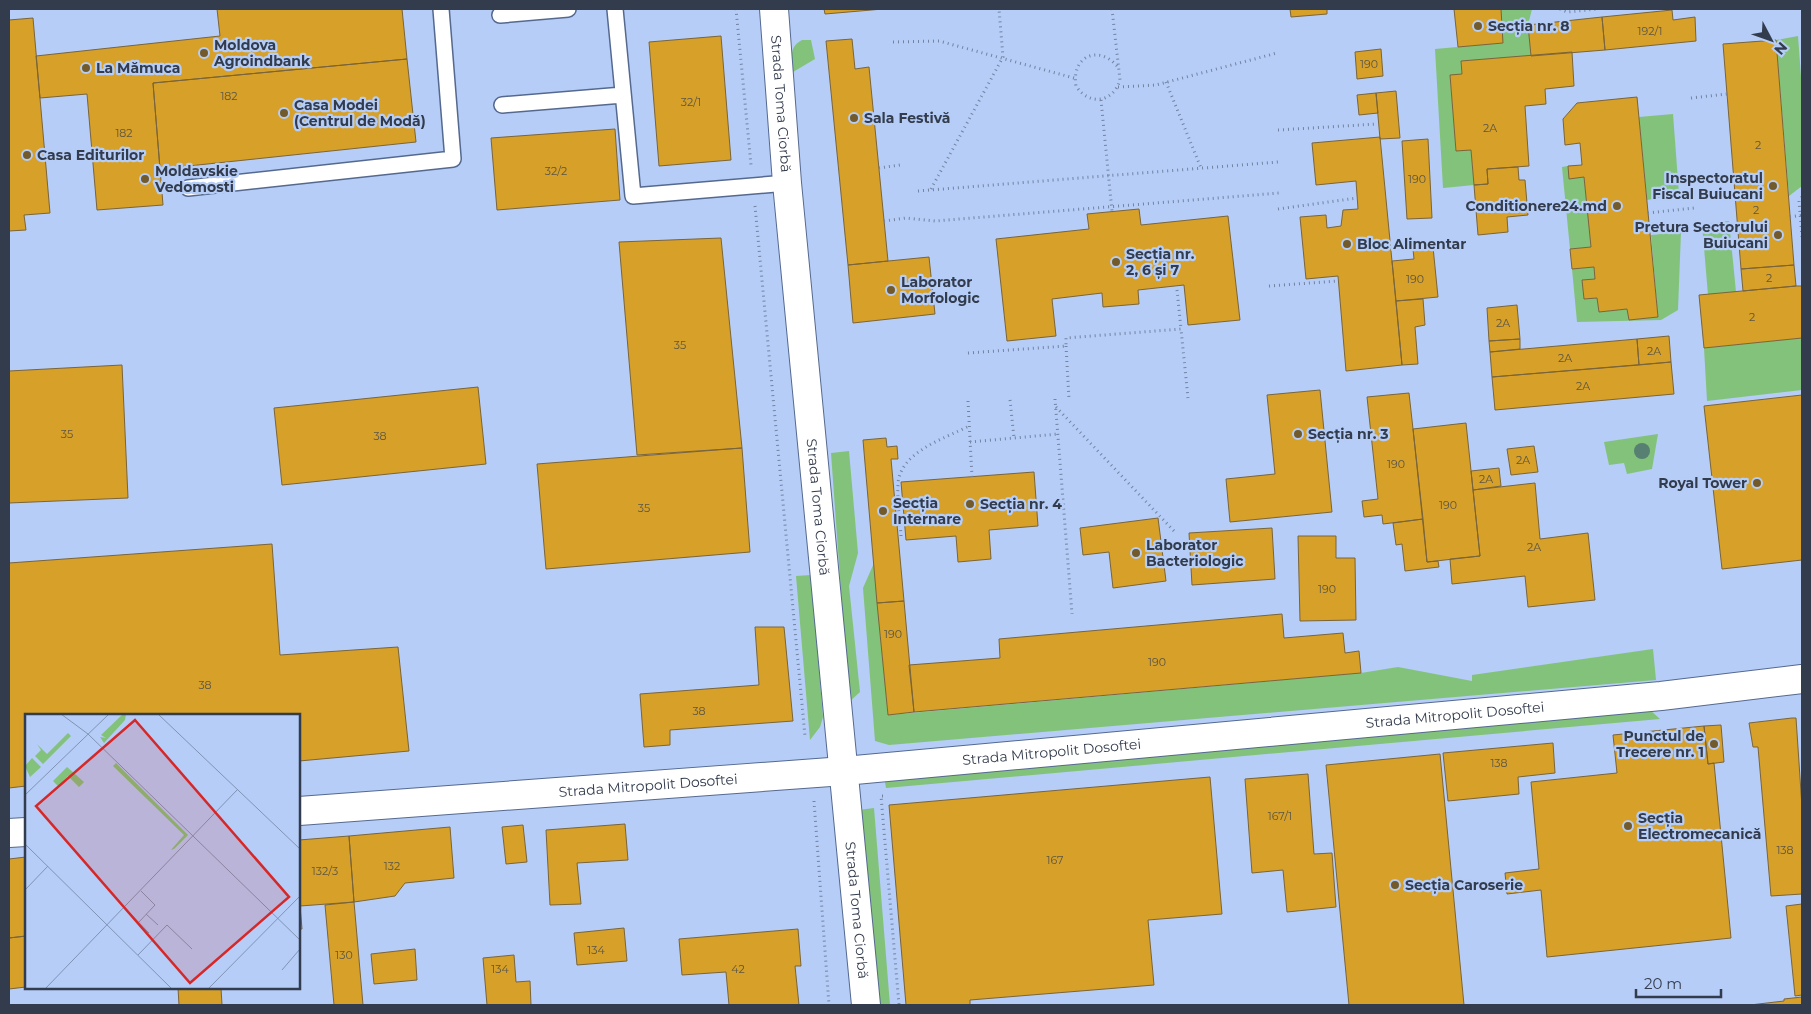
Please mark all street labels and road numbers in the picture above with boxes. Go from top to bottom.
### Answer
street label: Strada Toma Ciorbă [767,34,795,173]
street label: Strada Toma Ciorbă [803,438,834,576]
street label: Strada Mitropolit Dosoftei [1365,698,1545,732]
street label: Strada Mitropolit Dosoftei [961,735,1142,769]
street label: Strada Mitropolit Dosoftei [558,770,738,801]
street label: Strada Toma Ciorbă [841,841,872,980]

